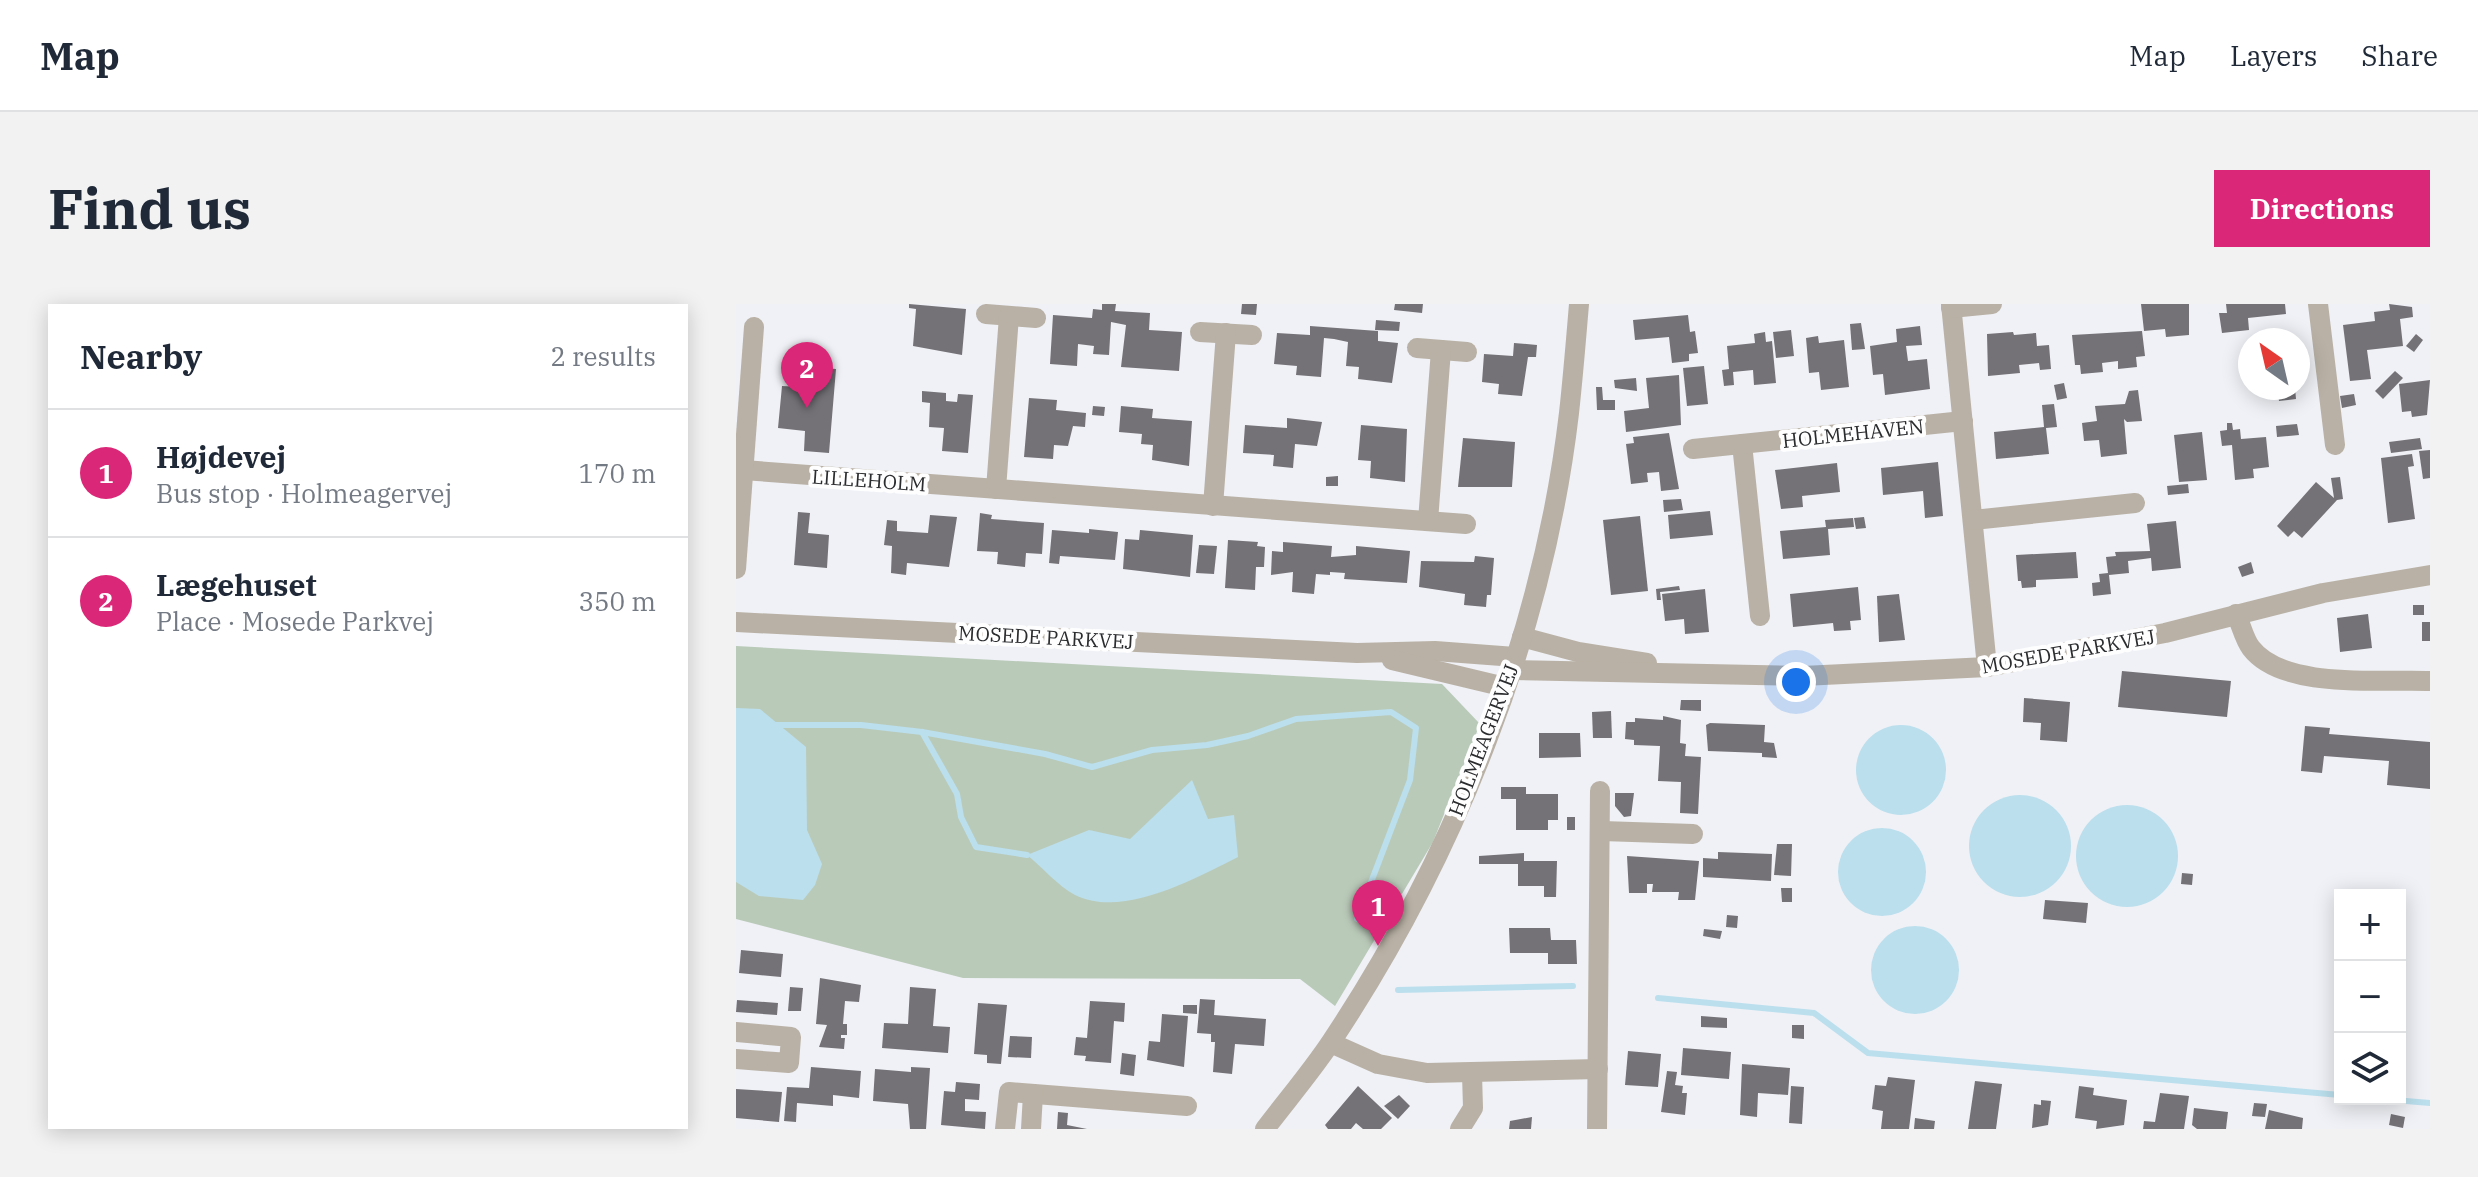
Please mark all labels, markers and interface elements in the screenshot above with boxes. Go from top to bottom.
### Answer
text: Map [40,31,120,80]
text: Map [2129,37,2186,74]
text: Layers [2230,37,2317,74]
text: Share [2361,37,2438,74]
button: Directions [2214,170,2430,247]
text: Find us [48,172,251,244]
north arrow [2238,328,2310,400]
text: Nearby [80,334,202,378]
text: 2 results [550,339,656,373]
pin: 2 [781,342,833,408]
street label: HOLMEHAVEN [1781,412,1925,454]
text: Højdevej [156,437,286,476]
text: 1 [98,456,114,490]
text: 170 m [578,456,656,490]
street label: LILLEHOLM [811,463,927,497]
text: Bus stop · Holmeagervej [156,476,452,510]
text: Lægehuset [156,565,317,604]
text: 2 [98,584,114,618]
text: 350 m [578,584,656,618]
text: Place · Mosede Parkvej [156,604,434,638]
street label: MOSEDE PARKVEJ [957,619,1135,655]
street label: MOSEDE PARKVEJ [1979,622,2157,680]
street label: HOLMEAGERVEJ [1442,660,1524,820]
your location [1776,662,1816,702]
pin: 1 [1352,880,1404,946]
map controls [2334,889,2406,1105]
button: + [2334,889,2406,961]
button: − [2334,961,2406,1033]
button: layers [2334,1033,2406,1105]

